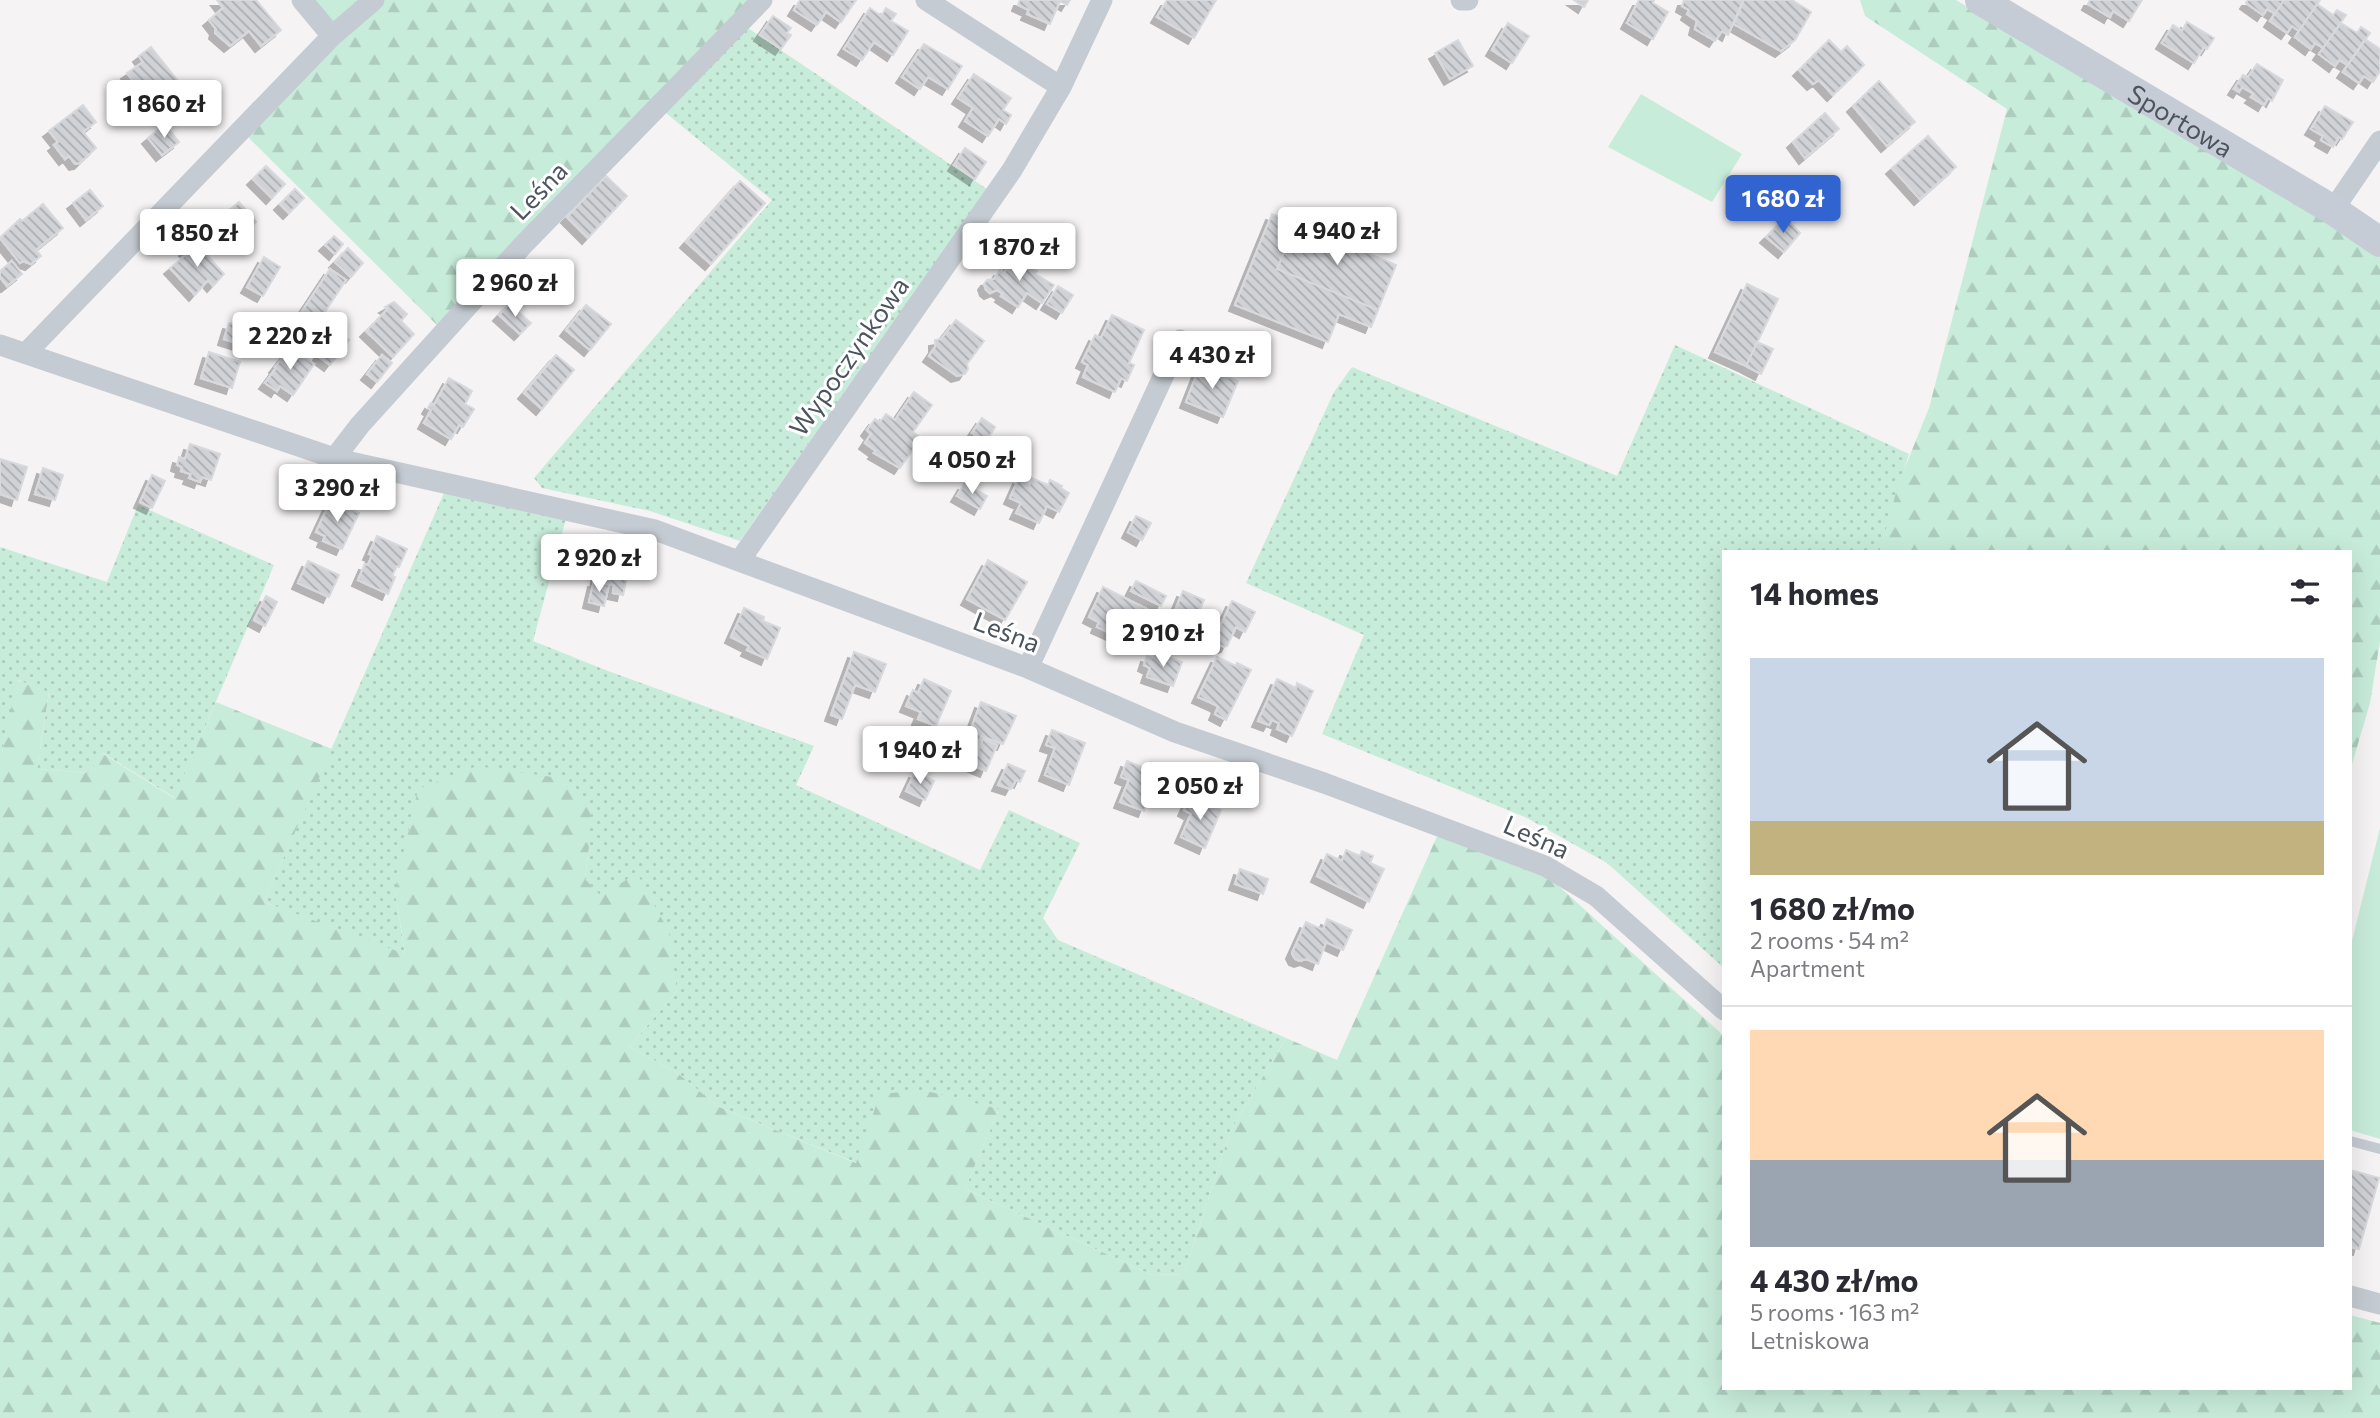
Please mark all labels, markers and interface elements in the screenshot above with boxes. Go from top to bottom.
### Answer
street label: Sportowa [2123,77,2239,163]
pin: 1 860 zł [92,80,236,140]
text: 1 860 zł [123,89,205,117]
street label: Leśna [503,154,573,226]
pin: 1 680 zł [1711,176,1855,235]
text: 1 680 zł [1742,184,1824,212]
pin: 4 940 zł [1265,208,1409,267]
pin: 1 850 zł [125,210,269,269]
text: 4 940 zł [1294,216,1380,244]
text: 1 850 zł [156,218,238,246]
pin: 1 870 zł [947,224,1091,283]
text: 1 870 zł [979,232,1060,260]
pin: 2 960 zł [443,260,587,319]
text: 2 960 zł [472,268,558,296]
street label: Wypoczynkowa [782,271,914,441]
pin: 2 220 zł [218,312,362,372]
text: 2 220 zł [248,321,332,349]
pin: 4 430 zł [1140,332,1284,391]
text: 4 430 zł [1169,340,1255,368]
pin: 4 050 zł [900,436,1044,496]
text: 4 050 zł [929,445,1015,473]
pin: 3 290 zł [265,464,409,524]
text: 3 290 zł [295,473,379,501]
pin: 2 920 zł [527,534,671,594]
text: 2 920 zł [557,543,641,571]
icon: filters [2286,573,2324,611]
text: 14 homes [1750,574,1879,611]
street label: Leśna [969,604,1045,658]
pin: 2 910 zł [1091,610,1235,669]
text: 2 910 zł [1122,618,1204,646]
icon: home [1974,703,2100,829]
pin: 1 940 zł [848,726,992,786]
text: 1 940 zł [879,735,961,763]
pin: 2 050 zł [1128,762,1272,822]
text: 2 050 zł [1157,771,1243,799]
street label: Leśna [1499,808,1575,864]
text: 1 680 zł/mo [1750,889,1915,926]
text: 2 rooms · 54 m² [1750,926,1909,954]
text: Apartment [1750,954,1865,982]
icon: home [1974,1075,2100,1201]
text: 4 430 zł/mo [1750,1261,1919,1298]
text: 5 rooms · 163 m² [1750,1298,1919,1326]
text: Letniskowa [1750,1326,1870,1354]

